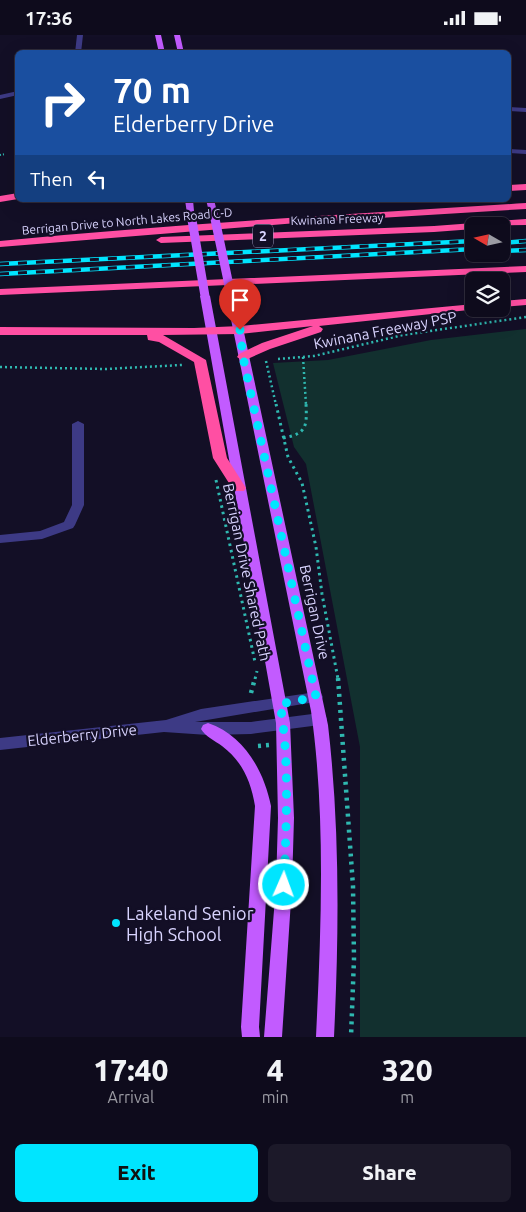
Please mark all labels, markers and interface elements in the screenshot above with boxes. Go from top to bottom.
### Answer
text: 17:36 [25,7,73,29]
icon: right [30,70,95,135]
text: 70 m [113,70,191,110]
text: Elderberry Drive [113,111,274,136]
icon: left [83,165,111,193]
text: Then [30,168,73,190]
street label: Berrigan Drive to North Lakes Road C-D [21,205,233,237]
street label: Kwinana Freeway [290,211,384,227]
north arrow [465,217,510,263]
map controls [465,217,510,317]
road number: 2 [253,225,273,247]
button: layers [465,272,510,317]
pin [219,279,261,330]
icon: arrive [226,286,254,314]
street label: Kwinana Freeway PSP [312,308,458,352]
street label: Berrigan Drive Shared Path [220,482,274,662]
street label: Berrigan Drive [297,563,333,661]
street label: Elderberry Drive [26,721,138,749]
position arrow [257,858,309,910]
place label: Lakeland Senior High School [126,903,254,944]
marker: Lakeland Senior High School [110,917,122,929]
text: 17:40 [93,1053,168,1087]
text: 4 [267,1053,284,1087]
text: 320 [382,1053,433,1087]
text: Arrival [108,1088,154,1106]
text: min [262,1088,289,1106]
text: m [400,1088,414,1106]
button: Exit [15,1144,258,1202]
button: Share [268,1144,511,1202]

